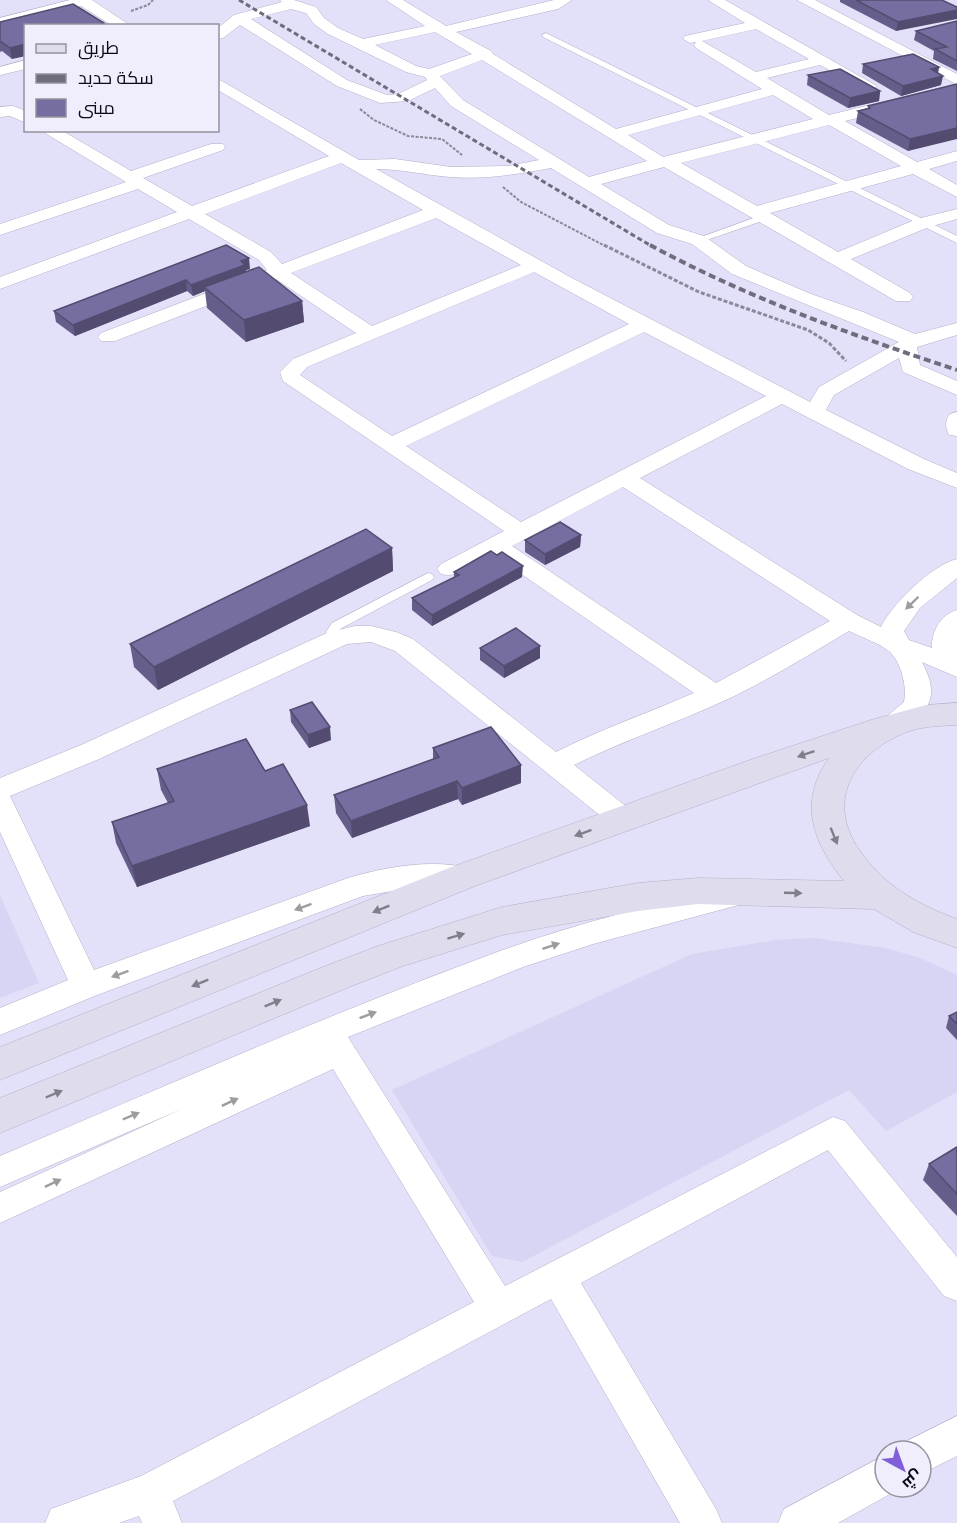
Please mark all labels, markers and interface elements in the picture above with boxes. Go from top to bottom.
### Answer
legend [24,24,219,132]
text: طريق [78,35,119,60]
text: سكة حديد [78,65,154,89]
text: مبنى [78,95,115,119]
one-way arrow [905,596,920,610]
one-way arrow [797,749,815,759]
one-way arrow [829,827,839,845]
one-way arrow [574,828,592,838]
one-way arrow [783,889,802,898]
one-way arrow [294,902,312,912]
one-way arrow [372,905,390,914]
one-way arrow [447,930,465,940]
one-way arrow [542,941,560,951]
one-way arrow [111,970,129,979]
one-way arrow [191,978,209,988]
one-way arrow [264,998,282,1007]
one-way arrow [360,1010,378,1020]
one-way arrow [45,1089,63,1098]
one-way arrow [222,1097,240,1107]
one-way arrow [122,1111,140,1121]
one-way arrow [45,1179,62,1188]
north arrow [873,1439,933,1499]
text: ش [899,1466,928,1495]

